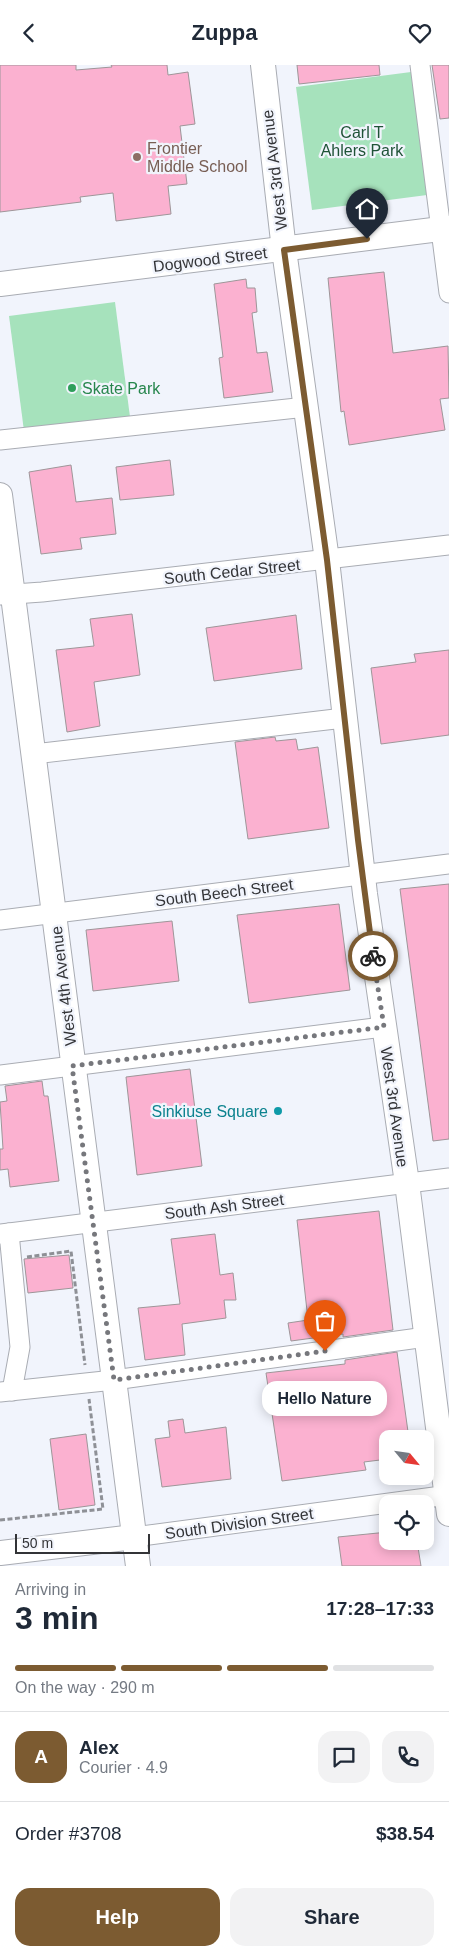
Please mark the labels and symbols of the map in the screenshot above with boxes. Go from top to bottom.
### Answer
street label: West 3rd Avenue [259,109,290,231]
park label: Carl T Ahlers Park [321,124,404,159]
place label: Frontier Middle School [147,140,248,175]
marker: Frontier Middle School [131,151,143,163]
pin [346,188,388,239]
street label: Dogwood Street [152,244,269,275]
place label: Skate Park [82,380,161,397]
marker: Skate Park [66,382,78,394]
street label: South Cedar Street [163,556,302,587]
street label: South Beech Street [154,876,295,909]
street label: West 4th Avenue [48,925,79,1047]
courier [348,931,398,981]
street label: West 3rd Avenue [378,1046,411,1168]
place label: Sinkiuse Square [151,1103,268,1120]
marker: Sinkiuse Square [272,1105,284,1117]
street label: South Ash Street [163,1191,285,1222]
pin [304,1300,346,1351]
callout: Hello Nature [262,1381,388,1416]
north arrow [379,1430,434,1485]
street label: South Division Street [164,1505,315,1542]
scale bar [15,1531,150,1554]

